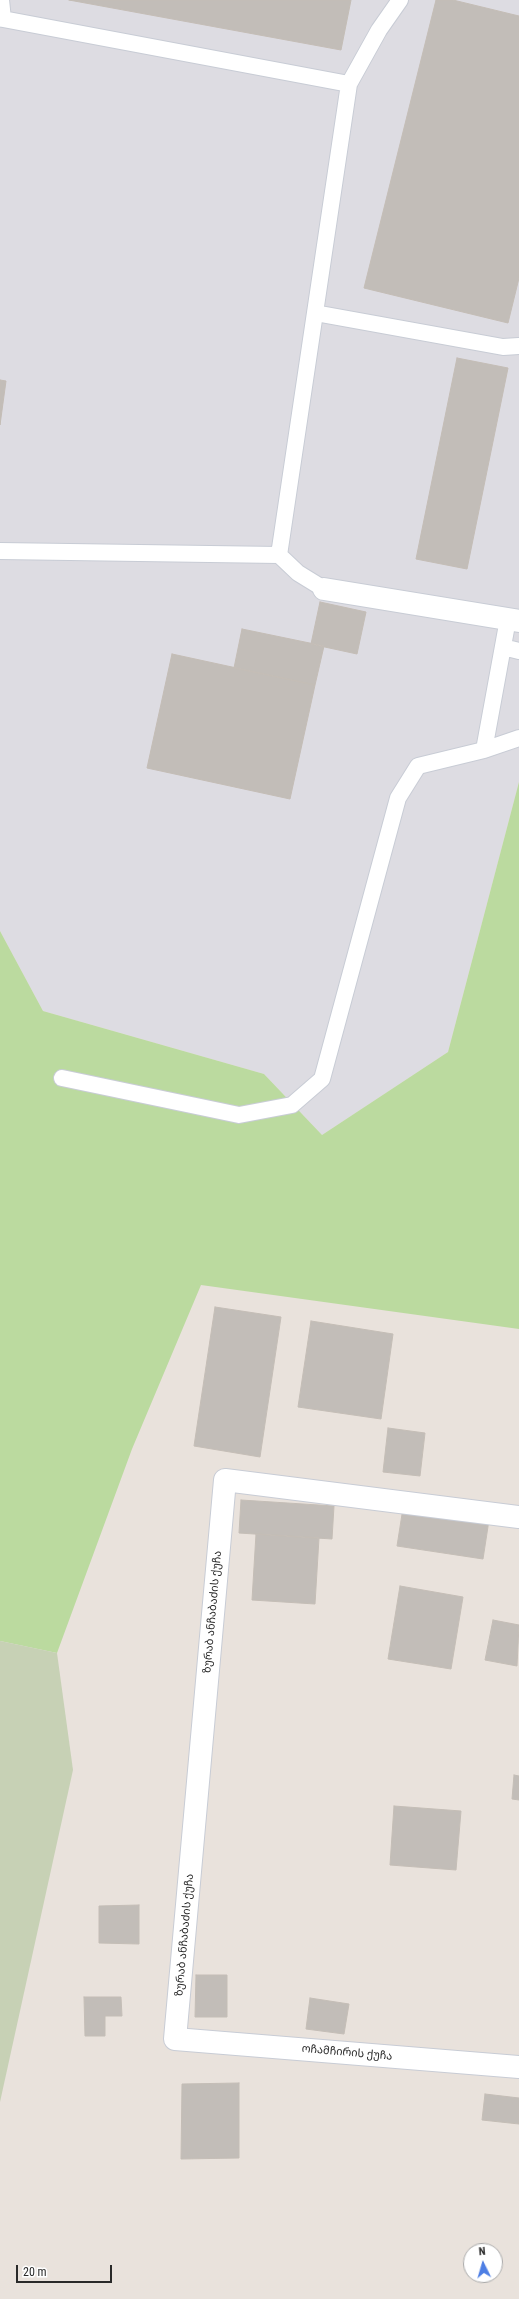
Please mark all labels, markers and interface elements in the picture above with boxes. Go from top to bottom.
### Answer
street label: ზურაბ ანჩაბაძის ქუჩა [201,1550,225,1674]
street label: ზურაბ ანჩაბაძის ქუჩა [173,1873,197,1997]
street label: ოჩამჩირის ქუჩა [301,2042,393,2064]
north arrow [463,2243,503,2283]
text: N [478,2245,486,2258]
scale bar [18,2257,114,2283]
text: 20 m [23,2265,47,2279]

